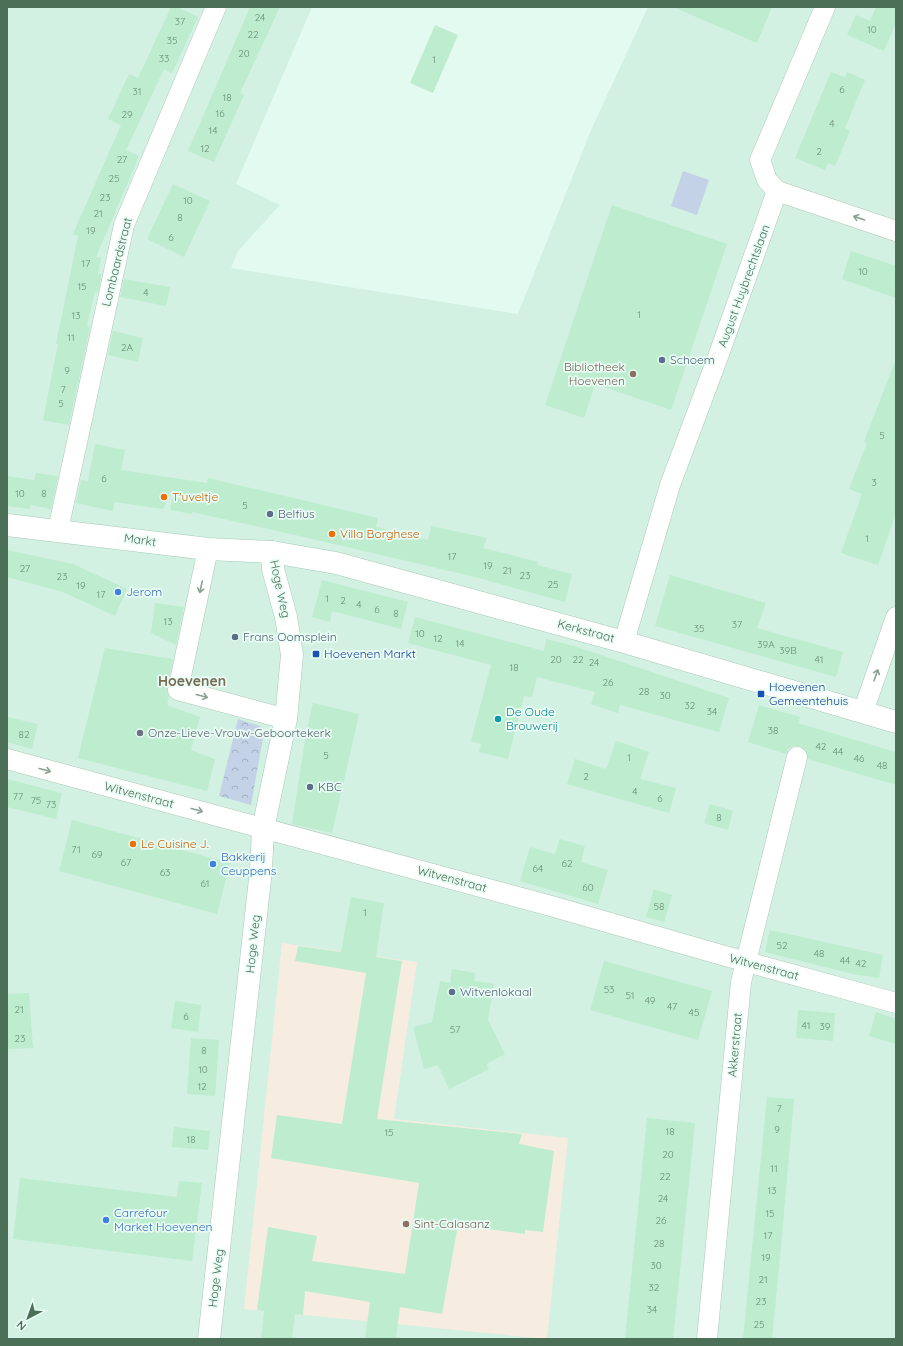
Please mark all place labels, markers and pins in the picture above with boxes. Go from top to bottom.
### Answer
place label: Schoem [670,352,715,367]
marker: Schoem [657,355,667,365]
place label: Bibliotheek Hoevenen [564,359,625,388]
marker: Bibliotheek Hoevenen [628,369,638,379]
place label: T'uveltje [172,489,218,504]
marker: T'uveltje [159,492,169,502]
place label: Belfius [278,506,315,521]
marker: Belfius [265,509,275,519]
place label: Villa Borghese [340,526,420,541]
marker: Villa Borghese [327,529,337,539]
place label: Jerom [126,584,162,599]
marker: Jerom [113,587,123,597]
place label: Frans Oomsplein [243,629,337,644]
marker: Frans Oomsplein [230,632,240,642]
place label: Hoevenen Markt [324,646,416,661]
marker: Hoevenen Markt [311,649,321,659]
place label: Hoevenen Gemeentehuis [769,679,849,708]
marker: Hoevenen Gemeentehuis [756,689,766,699]
place label: De Oude Brouwerij [506,704,558,733]
marker: De Oude Brouwerij [493,714,503,724]
place label: Onze-Lieve-Vrouw-Geboortekerk [148,725,331,740]
marker: Onze-Lieve-Vrouw-Geboortekerk [135,728,145,738]
place label: KBC [318,779,342,794]
marker: KBC [305,782,315,792]
place label: Le Cuisine J. [141,836,209,851]
marker: Le Cuisine J. [128,839,138,849]
place label: Bakkerij Ceuppens [221,849,277,878]
marker: Bakkerij Ceuppens [208,859,218,869]
place label: Witvenlokaal [460,984,532,999]
marker: Witvenlokaal [447,987,457,997]
place label: Carrefour Market Hoevenen [114,1205,212,1234]
marker: Carrefour Market Hoevenen [101,1215,111,1225]
place label: Sint-Calasanz [414,1216,490,1231]
marker: Sint-Calasanz [401,1219,411,1229]

